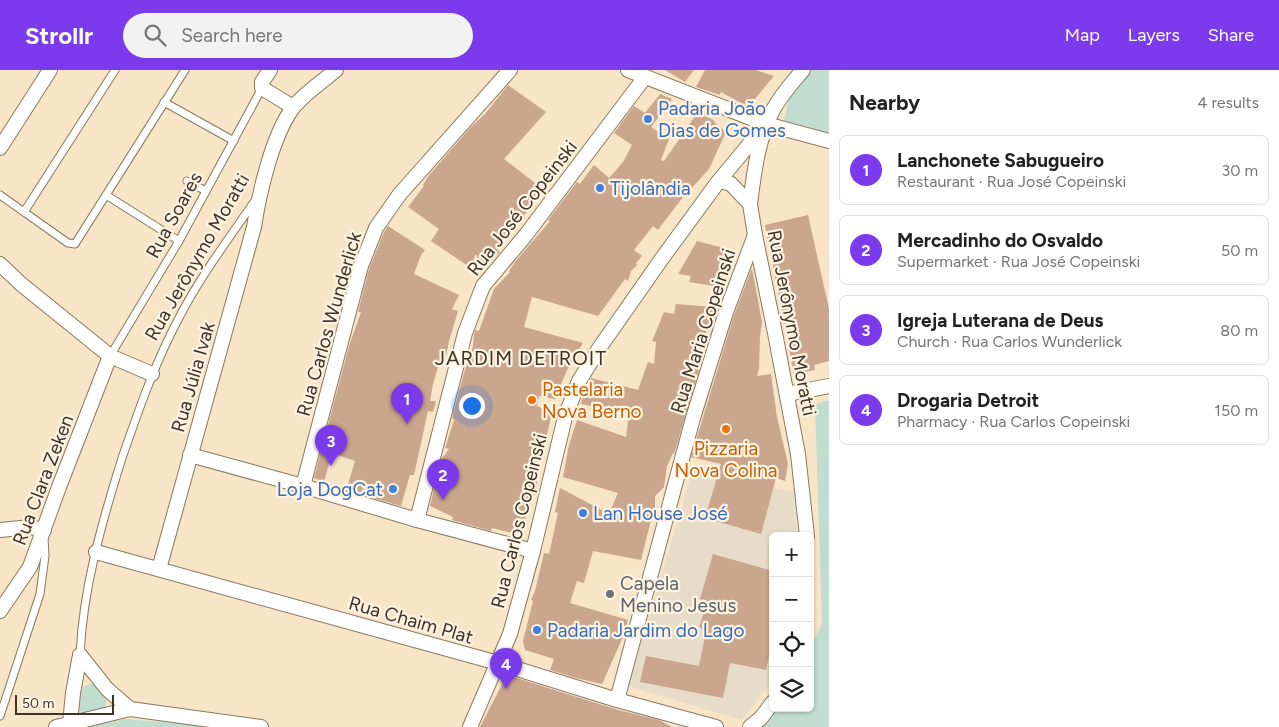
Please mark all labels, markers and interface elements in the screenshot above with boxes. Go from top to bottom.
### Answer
search box [123,13,473,58]
text: Strollr [25,21,93,50]
icon: search [141,21,169,49]
text: Search here [181,24,283,47]
text: Map [1065,24,1100,46]
text: Layers [1128,24,1180,46]
text: Share [1208,24,1254,46]
text: Nearby [849,90,920,115]
text: 4 results [1198,93,1259,112]
place label: Padaria João Dias de Gomes [658,97,786,142]
marker: Padaria João Dias de Gomes [642,113,654,125]
street label: Rua José Copeinski [462,136,582,280]
text: Lanchonete Sabugueiro [897,149,1104,172]
text: 1 [863,161,869,180]
text: 30 m [1221,161,1258,180]
street label: Rua Soares [141,168,207,262]
street label: Rua Jerônymo Moratti [140,169,254,345]
text: Restaurant · Rua José Copeinski [897,172,1126,191]
place label: Tijolândia [610,177,691,200]
marker: Tijolândia [594,182,606,194]
street label: Rua Carlos Wunderlick [292,228,367,419]
street label: Rua Jerônymo Moratti [763,228,821,418]
text: Mercadinho do Osvaldo [897,229,1103,252]
text: 2 [861,241,871,260]
text: 50 m [1221,241,1258,260]
street label: Rua Maria Copeinski [666,246,740,416]
text: Supermarket · Rua José Copeinski [897,252,1140,271]
text: Igreja Luterana de Deus [897,309,1103,332]
street label: Rua Júlia Ivak [166,318,220,435]
text: 3 [862,321,870,340]
text: 80 m [1220,321,1258,340]
text: Church · Rua Carlos Wunderlick [897,332,1122,351]
district label: JARDIM DETROIT [435,346,607,370]
place label: Pastelaria Nova Berno [542,378,642,423]
pin: 1 [391,383,423,424]
text: Drogaria Detroit [897,389,1039,412]
your location [459,393,485,419]
marker: Pastelaria Nova Berno [526,394,538,406]
text: 4 [861,401,871,420]
text: 150 m [1214,401,1258,420]
street label: Rua Clara Zeken [8,412,78,548]
text: Pharmacy · Rua Carlos Copeinski [897,412,1130,431]
marker: Pizzaria Nova Colina [720,423,732,435]
pin: 3 [315,425,347,466]
street label: Rua Carlos Copeinski [486,431,552,611]
place label: Pizzaria Nova Colina [674,437,778,482]
pin: 2 [427,459,459,500]
place label: Loja DogCat [277,478,383,501]
marker: Loja DogCat [387,483,399,495]
place label: Lan House José [593,502,728,525]
marker: Lan House José [577,507,589,519]
map controls [769,532,814,712]
button: + [769,532,814,577]
place label: Capela Menino Jesus [620,572,736,617]
button: − [769,577,814,622]
marker: Capela Menino Jesus [604,588,616,600]
street label: Rua Chaim Plat [346,591,476,649]
place label: Padaria Jardim do Lago [547,619,744,642]
button: locate [769,622,814,667]
marker: Padaria Jardim do Lago [531,624,543,636]
pin: 4 [490,648,522,689]
button: layers [769,667,814,712]
scale bar [15,692,114,715]
text: 50 m [22,695,54,712]

